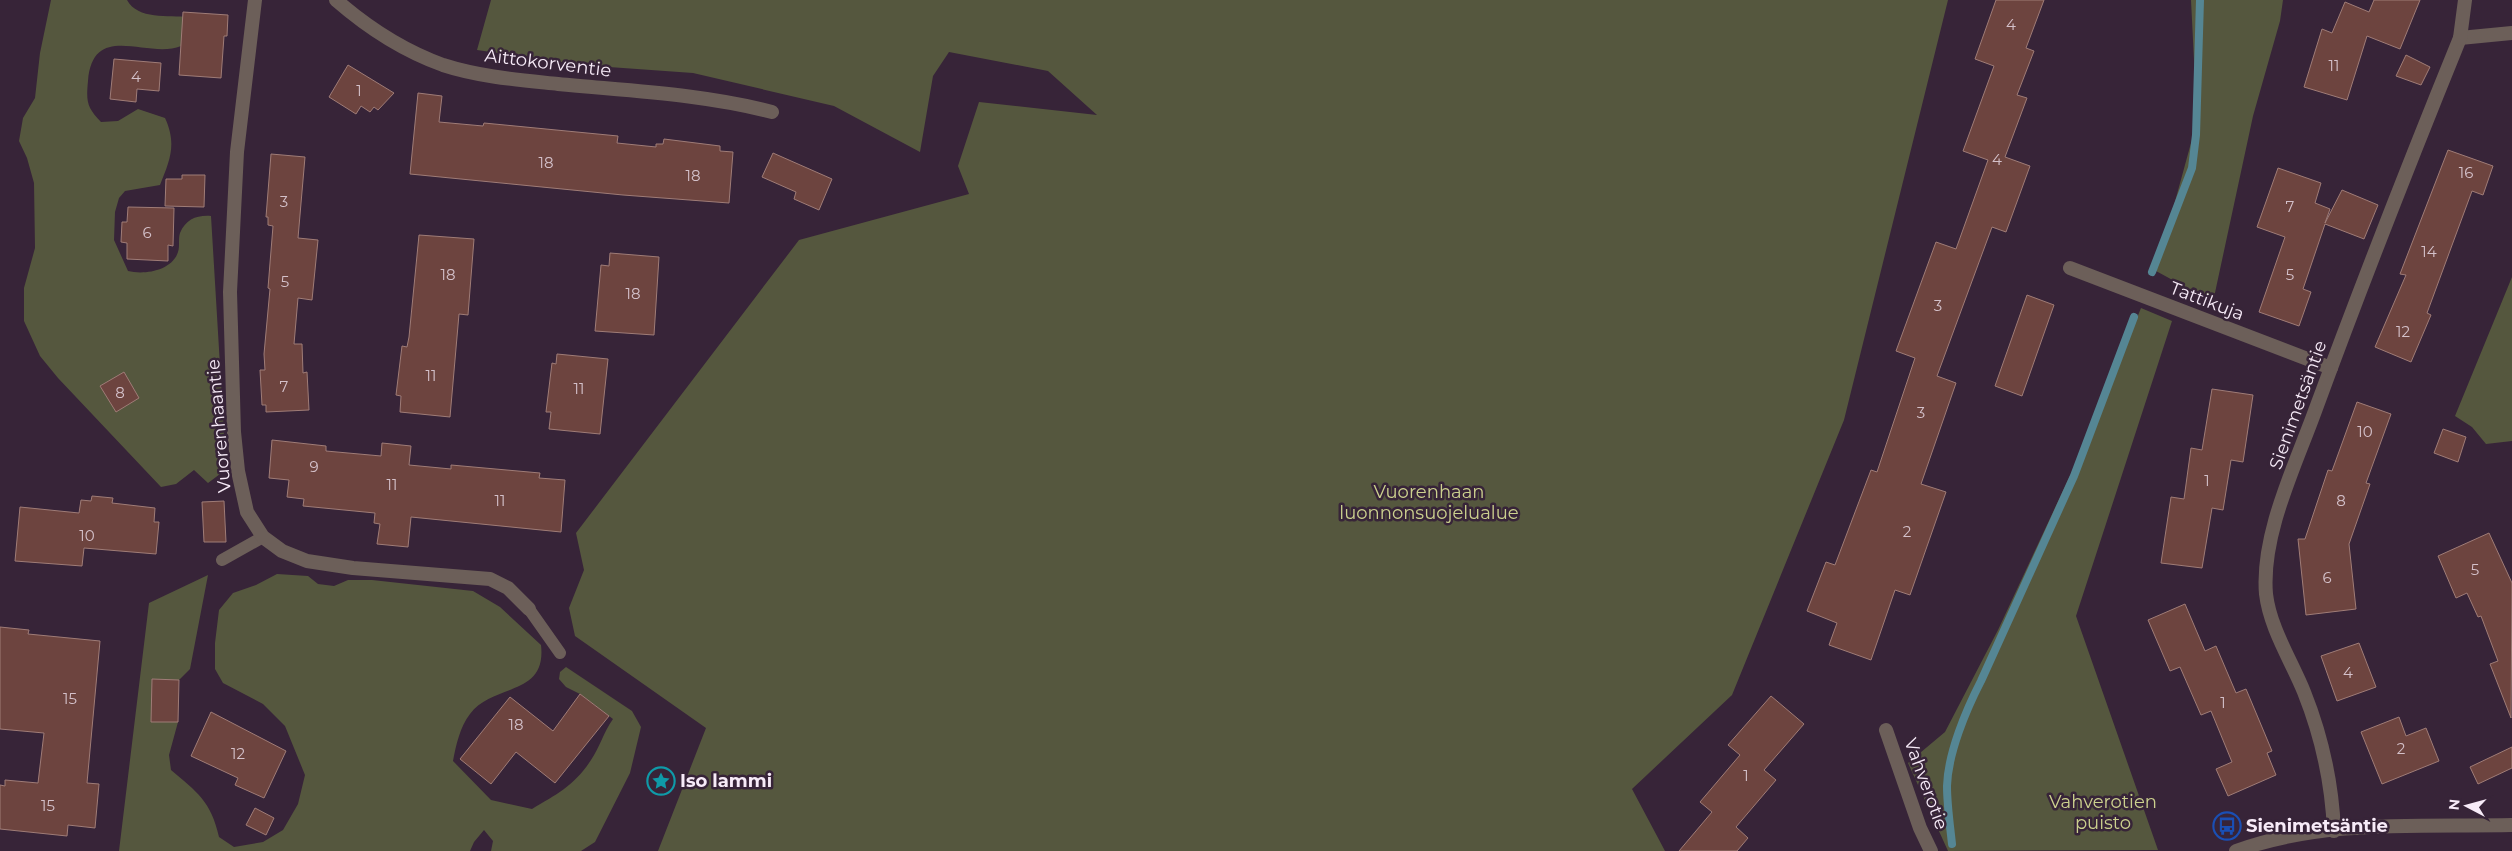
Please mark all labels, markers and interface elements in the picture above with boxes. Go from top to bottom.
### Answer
house number: 4 [2006,15,2016,34]
street label: Aittokorventie [483,44,613,82]
house number: 11 [2329,56,2339,75]
house number: 4 [131,67,141,86]
house number: 1 [356,81,362,100]
house number: 4 [1992,150,2002,169]
house number: 18 [539,153,554,172]
house number: 16 [2459,163,2473,182]
house number: 18 [686,166,701,185]
house number: 3 [280,192,288,211]
house number: 7 [2286,197,2295,216]
house number: 6 [142,223,152,242]
house number: 14 [2421,242,2437,261]
house number: 18 [441,265,456,284]
house number: 5 [2286,265,2294,284]
house number: 5 [281,272,289,291]
street label: Tattikuja [2167,277,2247,325]
house number: 18 [626,284,641,303]
house number: 3 [1934,296,1942,315]
house number: 12 [2396,322,2410,341]
street label: Sienimetsäntie [2264,337,2332,473]
street label: Vuorenhaantie [202,358,236,494]
house number: 11 [426,366,436,385]
house number: 7 [280,377,289,396]
house number: 11 [574,379,584,398]
house number: 8 [115,383,125,402]
house number: 3 [1917,403,1925,422]
house number: 10 [2357,422,2373,441]
house number: 9 [309,457,319,476]
house number: 1 [2204,471,2210,490]
house number: 11 [387,475,397,494]
park label: Vuorenhaan luonnonsuojelualue [1339,481,1519,524]
house number: 11 [495,491,505,510]
house number: 8 [2336,491,2346,510]
house number: 2 [1903,522,1911,541]
house number: 10 [79,526,95,545]
house number: 5 [2471,560,2479,579]
house number: 6 [2322,568,2332,587]
house number: 4 [2343,663,2353,682]
house number: 15 [63,689,77,708]
house number: 1 [2220,693,2226,712]
house number: 18 [509,715,524,734]
street label: Vahverotie [1899,735,1953,833]
house number: 2 [2397,739,2405,758]
house number: 12 [231,744,245,763]
place icon: Iso lammi [646,766,676,796]
house number: 1 [1743,766,1749,785]
place label: Iso lammi [680,770,772,792]
north arrow [2442,781,2492,831]
park label: Vahverotien puisto [2049,791,2157,834]
house number: 15 [41,796,55,815]
text: N [2445,798,2464,811]
bus stop icon: Sienimetsäntie [2212,811,2242,841]
place label: Sienimetsäntie [2246,815,2388,837]

